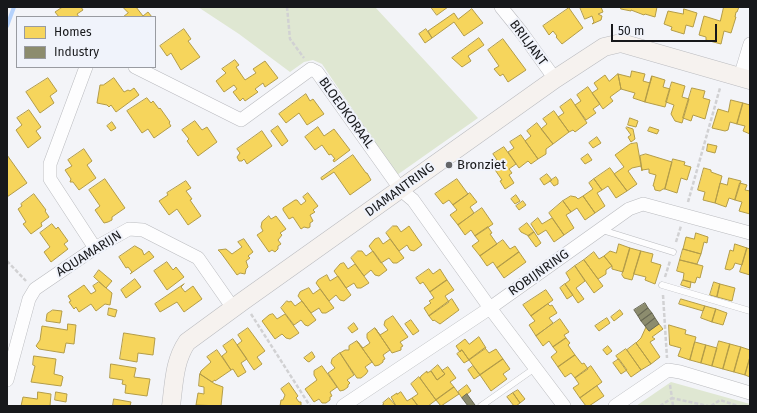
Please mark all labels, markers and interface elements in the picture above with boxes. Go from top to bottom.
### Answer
legend [16,16,156,68]
scale bar [613,16,719,42]
street label: BRILJANT [506,17,550,69]
text: 50 m [618,24,644,38]
text: Homes [54,25,92,39]
text: Industry [54,45,99,59]
street label: BLOEDKORAAL [315,75,377,151]
place label: Bronziet [457,157,506,173]
street label: DIAMANTRING [362,160,438,220]
marker: Bronziet [444,160,454,170]
street label: AQUAMARIJN [53,228,125,280]
street label: ROBIJNRING [506,247,572,299]

